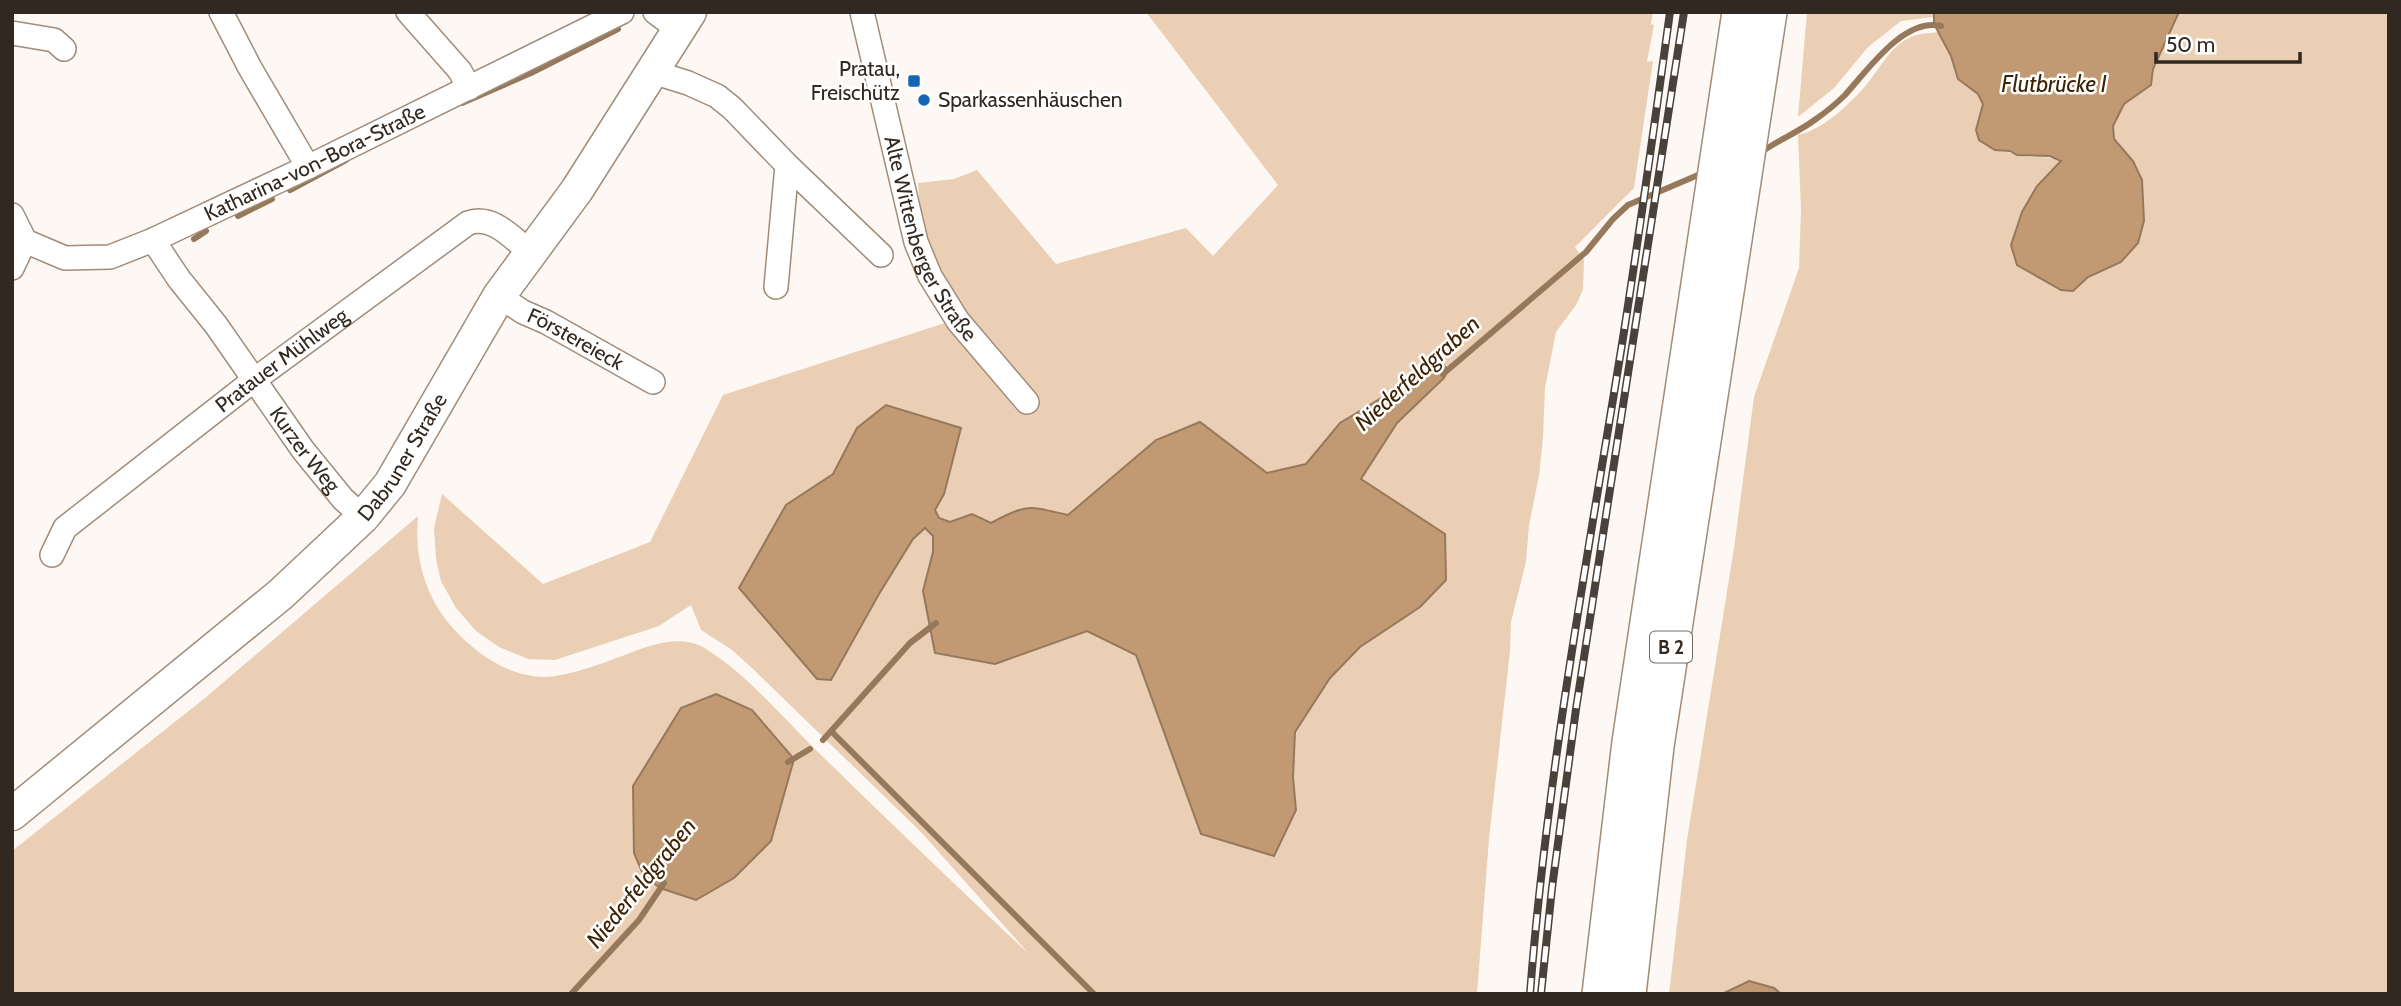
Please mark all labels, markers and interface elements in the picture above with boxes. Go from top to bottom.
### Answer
scale bar [2156,21,2300,65]
text: 50 m [2166,32,2215,57]
place label: Pratau, Freischütz [811,56,900,105]
water label: Flutbrücke I [2001,70,2107,98]
marker: Pratau, Freischütz [906,73,922,89]
place label: Sparkassenhäuschen [938,87,1122,112]
marker: Sparkassenhäuschen [916,92,932,108]
street label: Katharina-von-Bora-Straße [200,98,429,226]
street label: Alte Wittenberger Straße [879,133,983,346]
street label: Pratauer Mühlweg [210,302,353,418]
street label: Förstereieck [524,303,629,375]
water label: Niederfeldgraben [1349,310,1485,436]
street label: Dabruner Straße [352,388,452,526]
street label: Kurzer Weg [265,402,346,498]
road number: B 2 [1650,632,1692,662]
water label: Niederfeldgraben [580,813,702,953]

